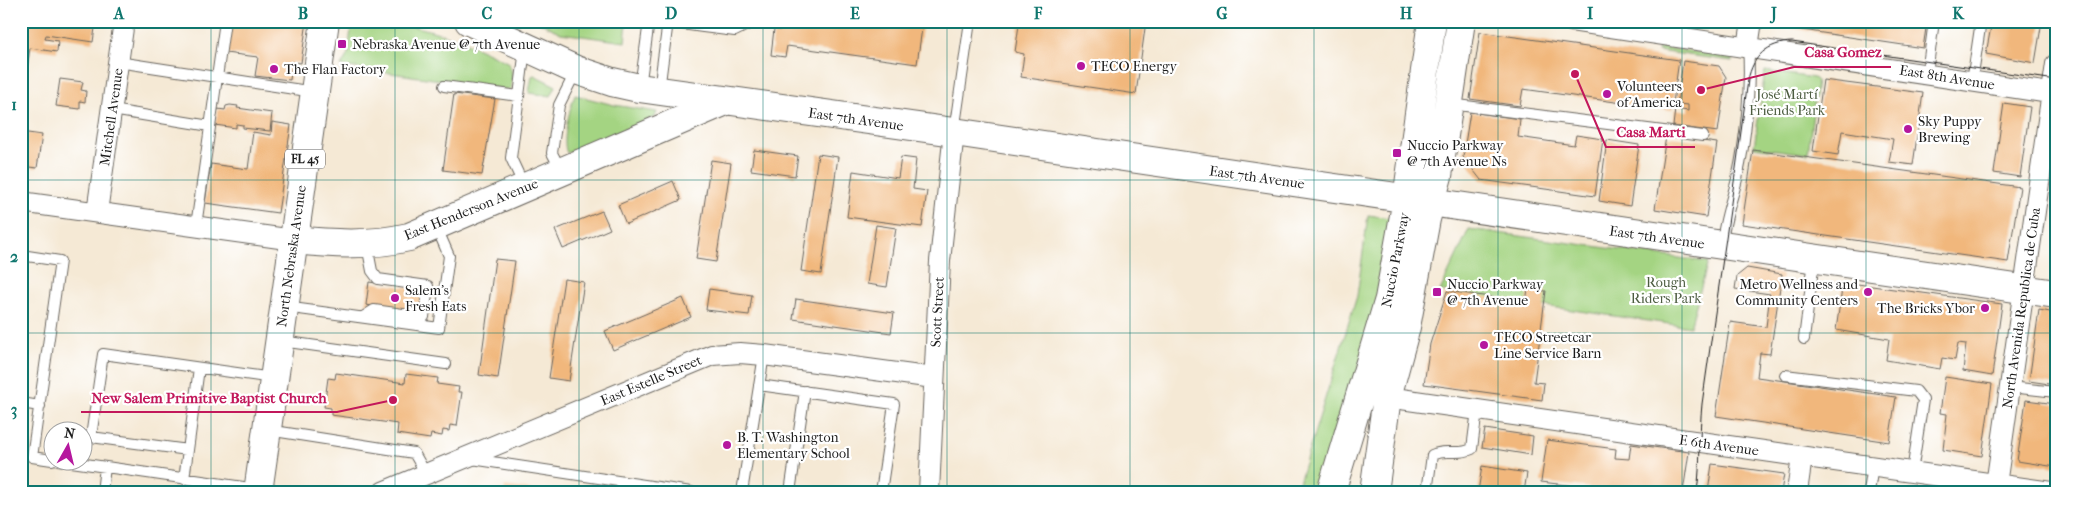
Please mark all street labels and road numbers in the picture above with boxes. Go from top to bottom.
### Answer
street label: East 8th Avenue [1898,62,1996,93]
street label: Mitchell Avenue [96,67,127,167]
street label: East 7th Avenue [807,104,905,135]
road number: FL 45 [285,150,325,168]
street label: East 7th Avenue [1208,162,1306,193]
street label: East Henderson Avenue [402,175,541,244]
street label: North Nebraska Avenue [273,184,310,328]
street label: North Avenida Republica de Cuba [1999,206,2044,410]
street label: Nuccio Parkway [1378,211,1413,309]
street label: East 7th Avenue [1608,222,1706,253]
street label: Scott Street [927,276,948,348]
street label: East Estelle Street [598,351,704,409]
street label: E 6th Avenue [1678,431,1760,460]

